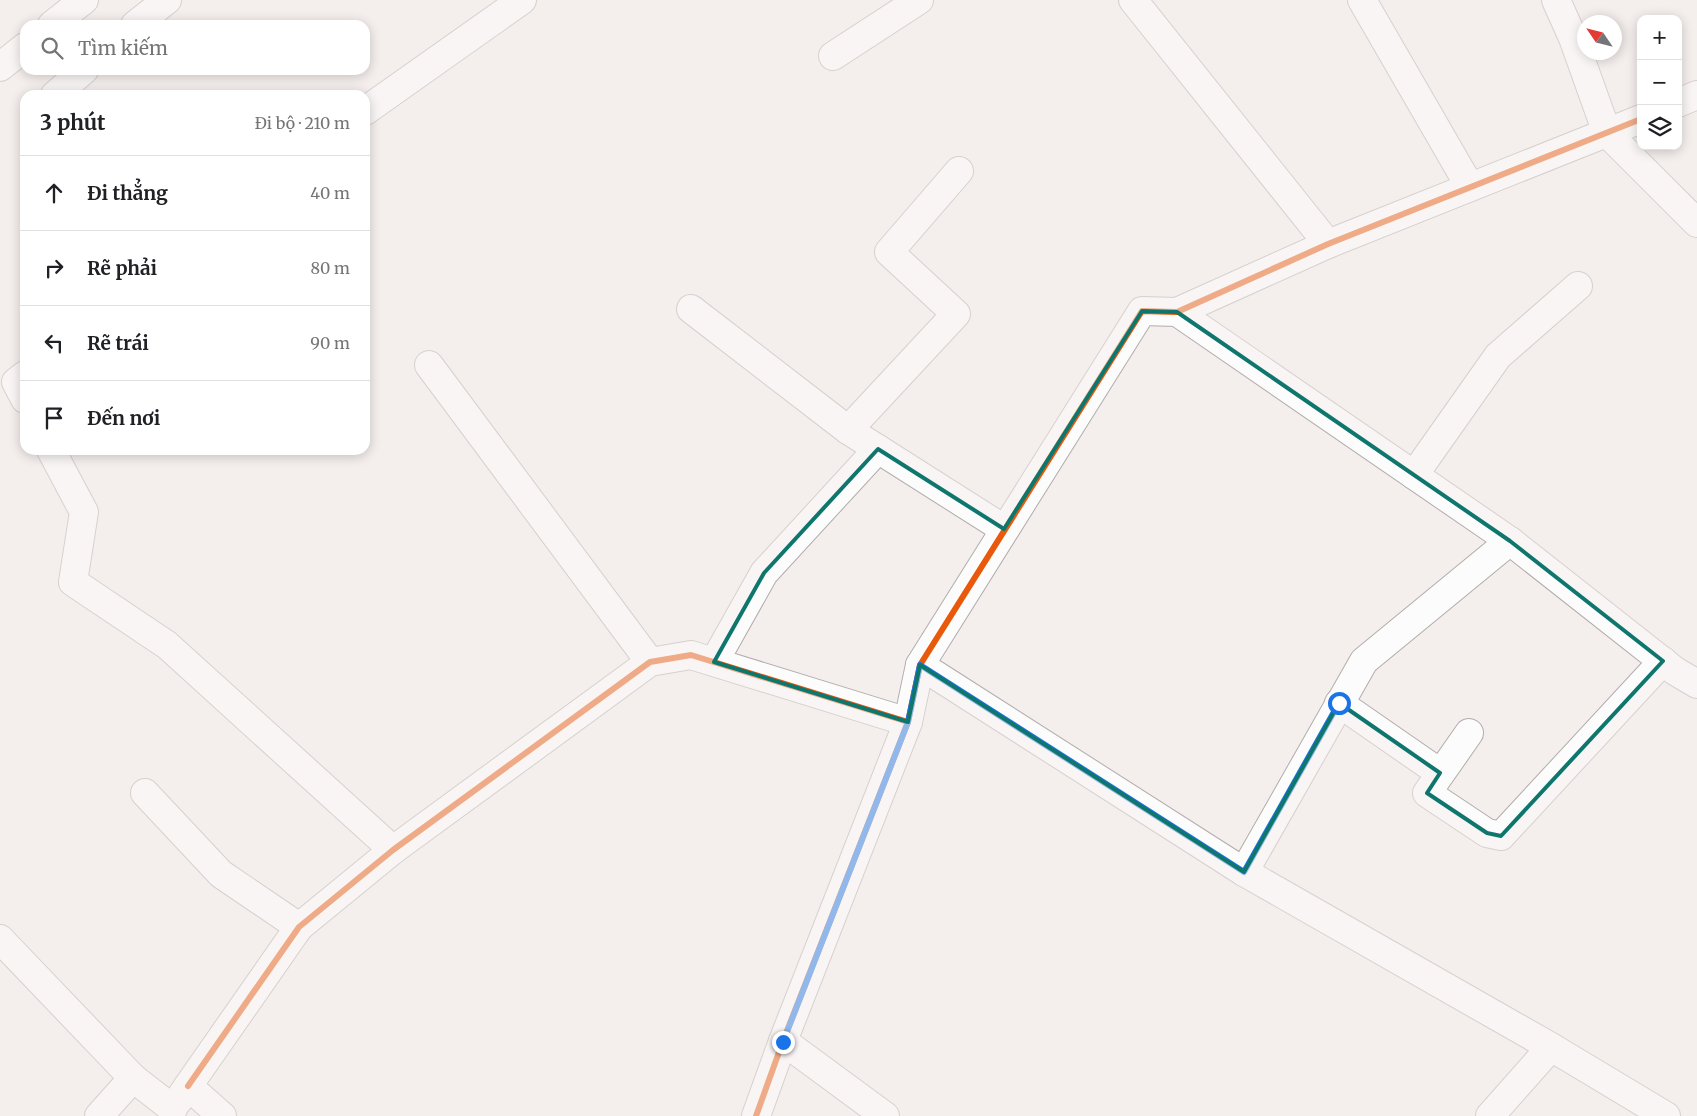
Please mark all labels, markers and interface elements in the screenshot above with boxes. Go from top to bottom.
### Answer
north arrow [1577,15,1622,60]
map controls [1637,15,1682,150]
button: + [1637,15,1682,60]
search box [20,20,370,75]
icon: search [38,34,66,62]
text: Tìm kiếm [78,36,168,60]
button: − [1637,60,1682,105]
button: layers [1637,105,1682,150]
text: 3 phút [40,109,105,136]
text: Đi bộ · 210 m [255,113,350,133]
icon: ahead [40,179,68,207]
text: Đi thẳng [87,181,168,205]
text: 40 m [310,183,350,203]
icon: right [40,254,68,282]
text: Rẽ phải [87,256,157,280]
text: 80 m [311,258,350,278]
icon: left [40,329,68,357]
text: Rẽ trái [87,331,149,355]
text: 90 m [310,333,350,353]
icon: arrive [40,404,68,432]
text: Đến nơi [87,406,160,430]
route start [1328,692,1351,715]
route end [772,1031,795,1054]

